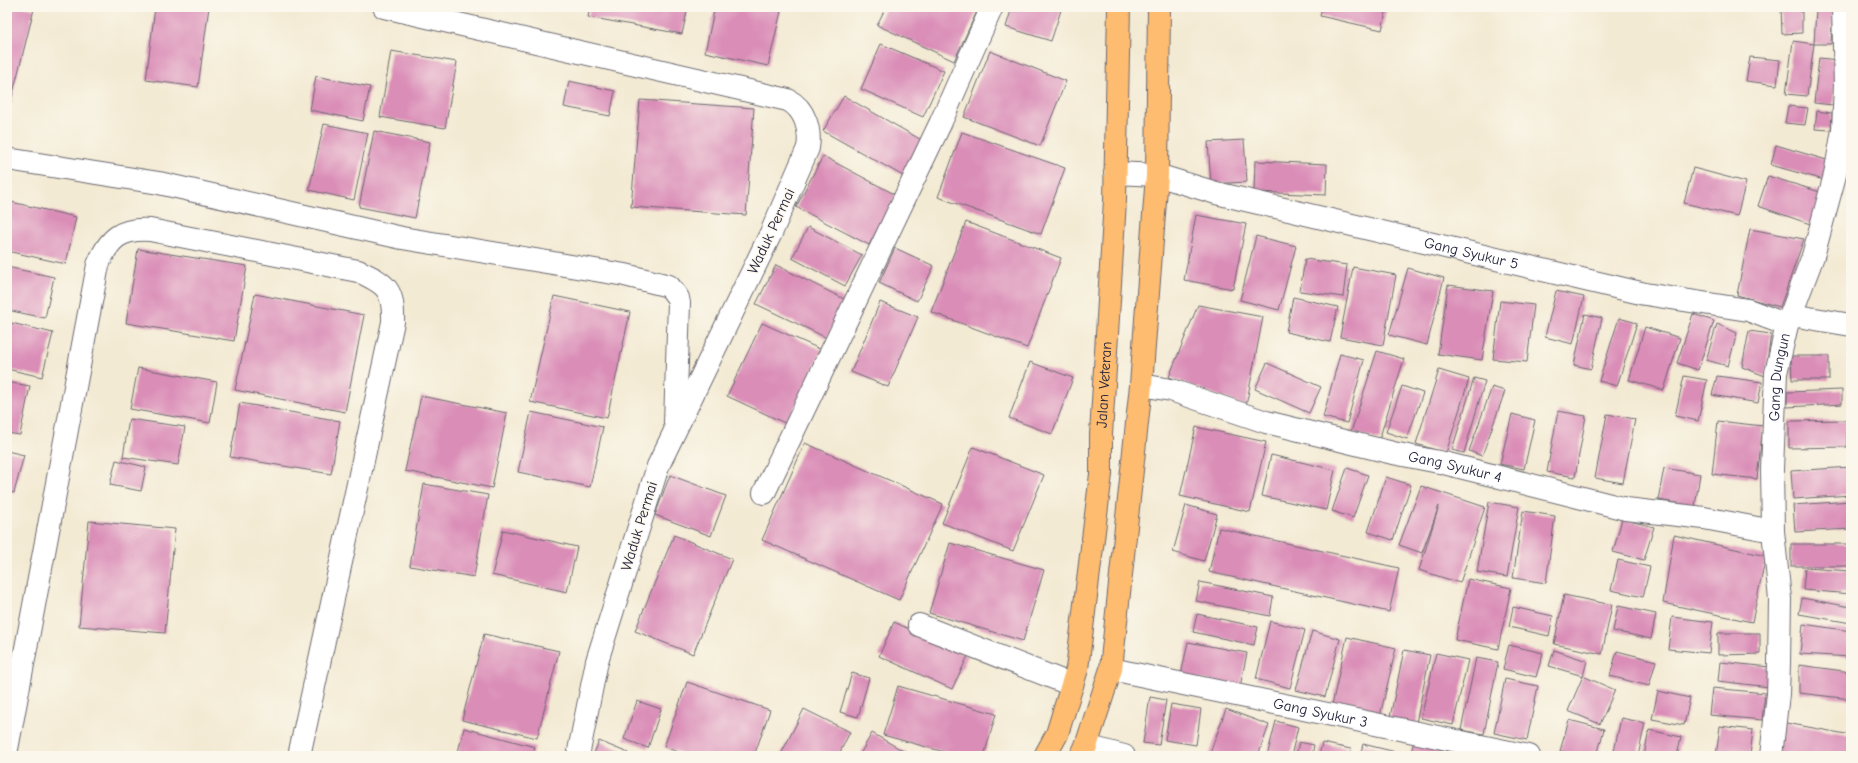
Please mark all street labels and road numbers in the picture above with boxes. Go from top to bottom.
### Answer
street label: Waduk Permai [743,185,799,277]
street label: Gang Syukur 5 [1422,233,1520,273]
street label: Gang Dungun [1765,331,1794,422]
street label: Jalan Veteran [1092,341,1116,428]
street label: Gang Syukur 4 [1407,447,1504,486]
street label: Waduk Permai [617,479,661,573]
street label: Gang Syukur 3 [1272,694,1369,731]

